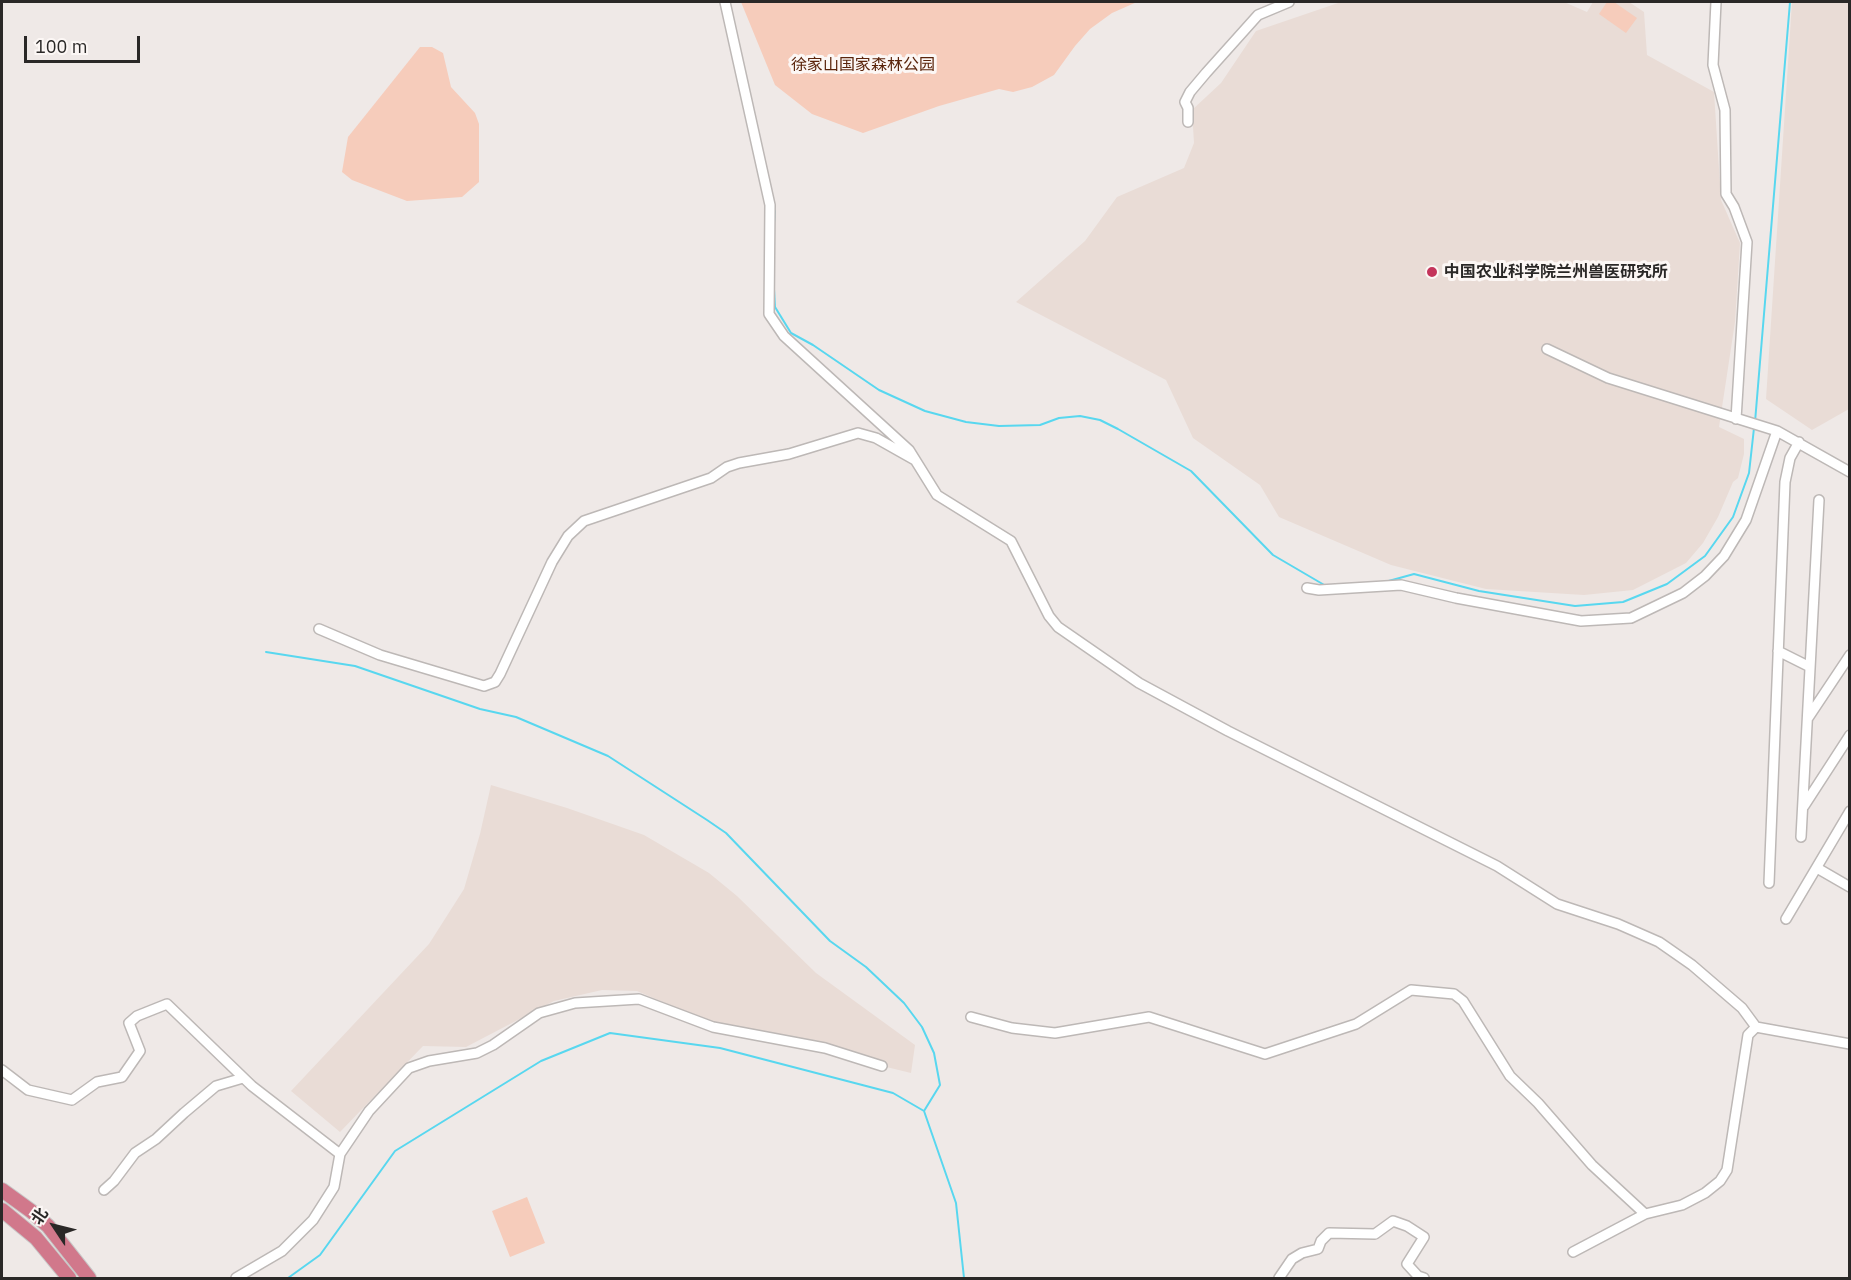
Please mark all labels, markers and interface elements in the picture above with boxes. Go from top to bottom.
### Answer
scale bar [27,24,142,62]
text: 100 m [35,35,87,58]
park label: 徐家山国家森林公园 [791,55,935,75]
place label: 中国农业科学院兰州兽医研究所 [1444,262,1668,282]
marker: 中国农业科学院兰州兽医研究所 [1425,265,1439,279]
north arrow [24,1196,84,1256]
text: 北 [26,1203,52,1228]

